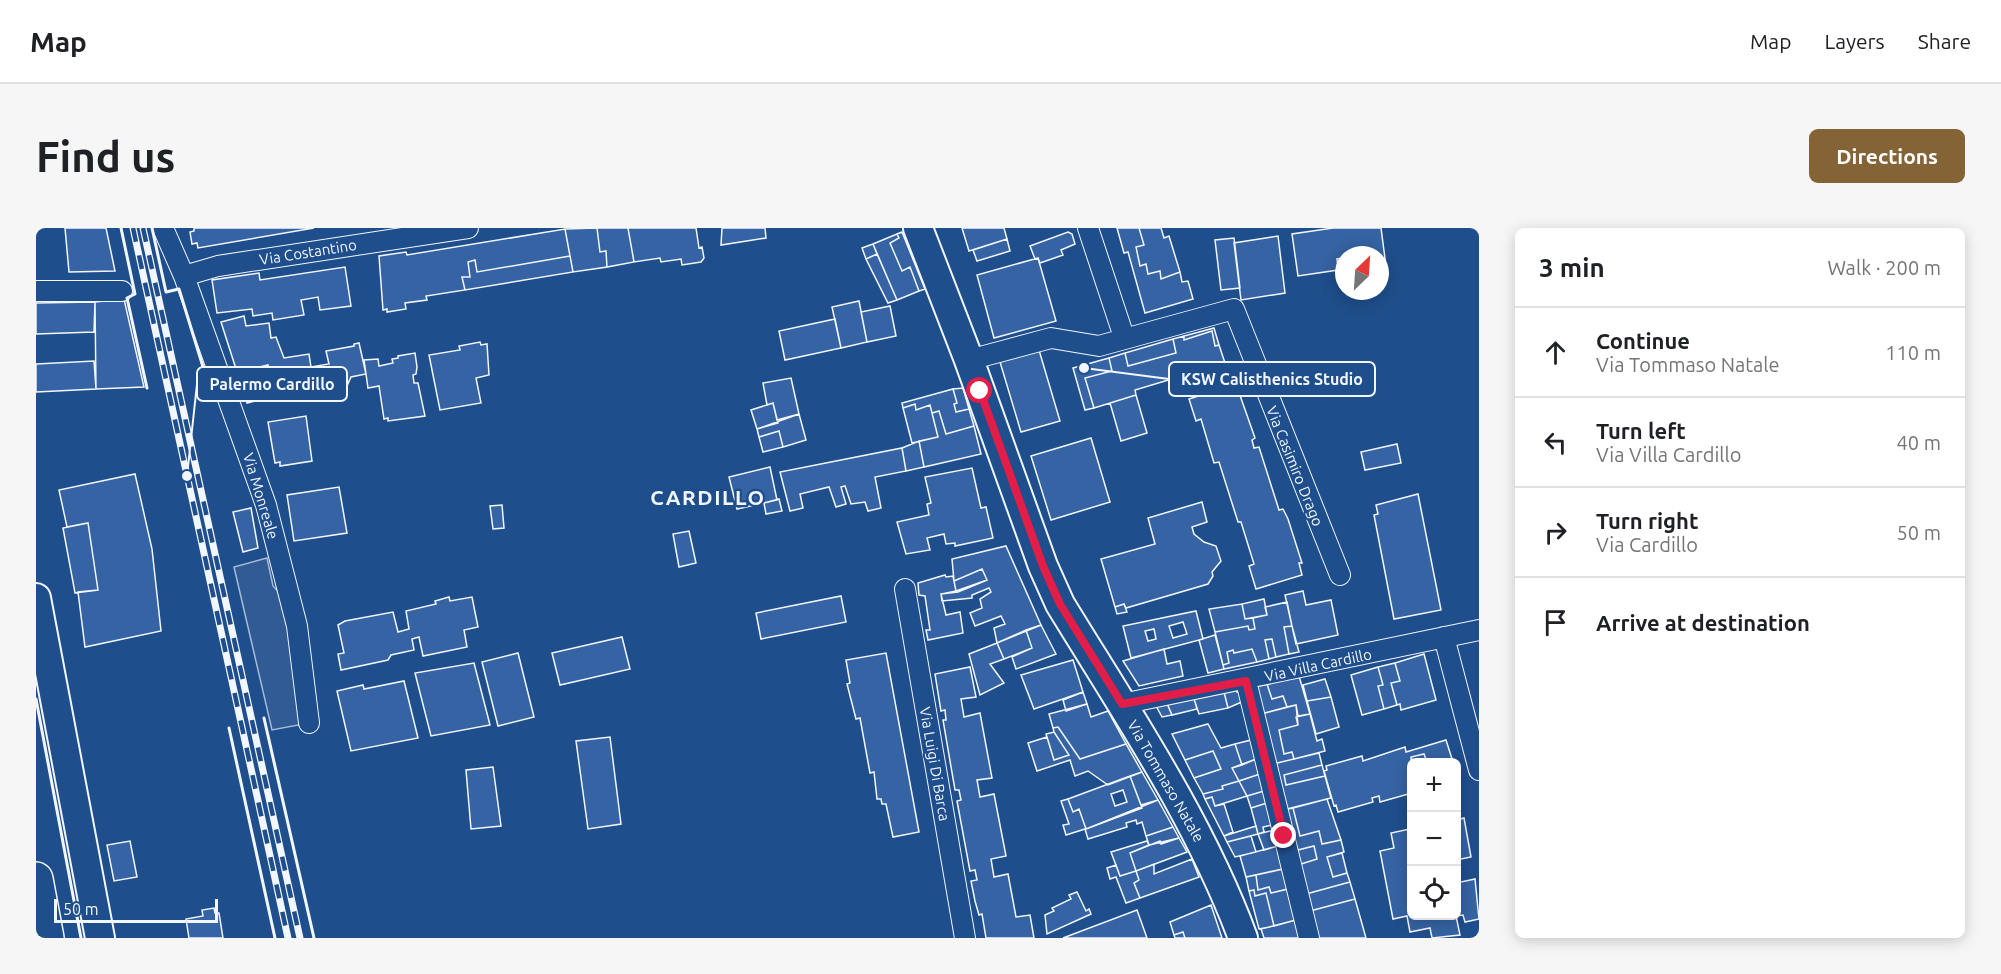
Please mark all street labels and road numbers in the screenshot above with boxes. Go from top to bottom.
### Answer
street label: Via Costantino [258,236,358,268]
street label: Via Casimiro Drago [1263,404,1327,528]
street label: Via Monreale [240,451,282,541]
street label: Via Villa Cardillo [1263,645,1373,685]
street label: Via Luigi Di Barca [917,706,953,822]
street label: Via Tommaso Natale [1124,717,1208,845]

